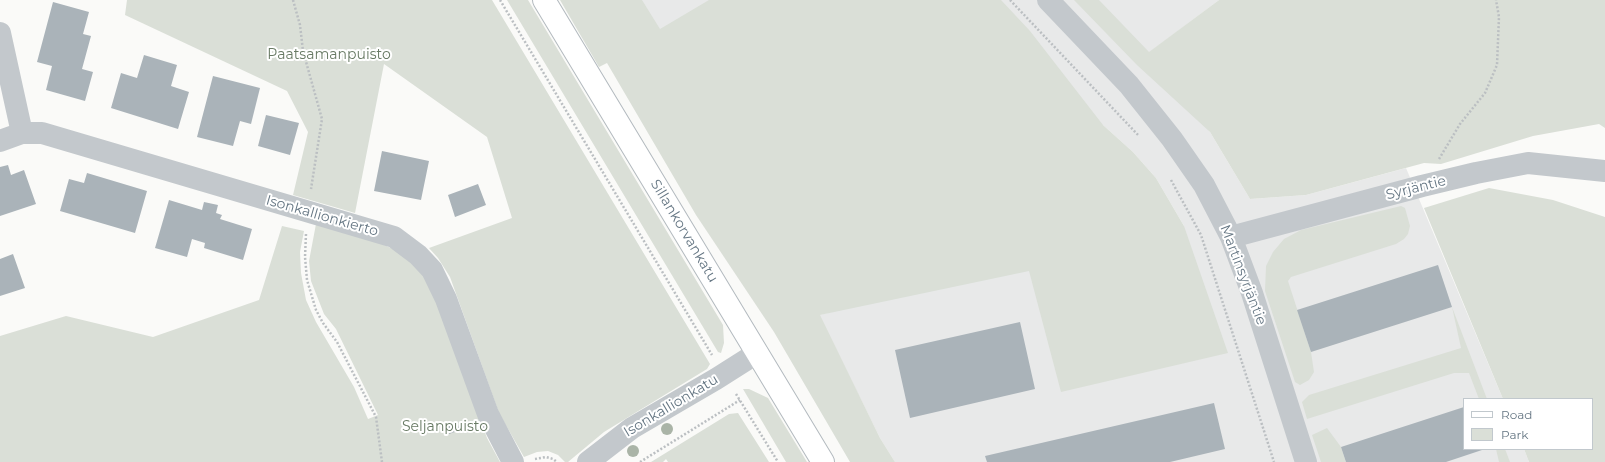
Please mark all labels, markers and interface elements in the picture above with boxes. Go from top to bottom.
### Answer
park label: Paatsamanpuisto [267,47,391,63]
street label: Syrjäntie [1384,172,1448,204]
street label: Sillankorvankatu [647,177,721,285]
street label: Isonkallionkierto [264,192,380,240]
street label: Martinsyrjäntie [1216,223,1270,327]
street label: Isonkallionkatu [621,371,721,441]
legend [1463,398,1593,450]
text: Road [1501,407,1532,422]
park label: Seljanpuisto [402,419,488,435]
text: Park [1501,427,1528,442]

